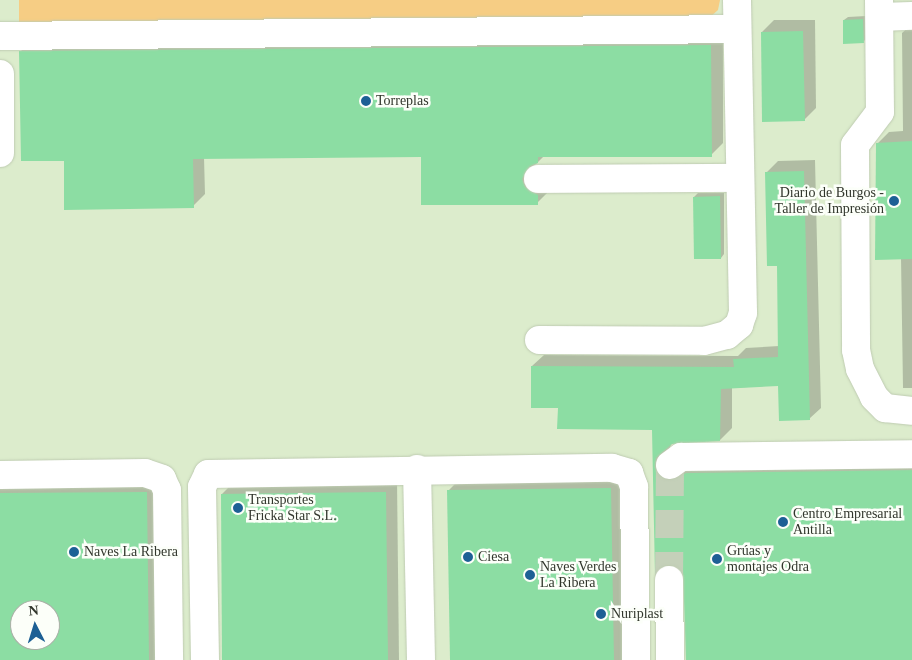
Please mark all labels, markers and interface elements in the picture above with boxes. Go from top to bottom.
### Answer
place label: Torreplas [376,93,429,109]
marker: Torreplas [360,95,372,107]
place label: Diario de Burgos - Taller de Impresión [775,185,884,218]
marker: Diario de Burgos - Taller de Impresión [888,195,900,207]
place label: Transportes Fricka Star S.L. [248,492,337,524]
marker: Transportes Fricka Star S.L. [232,502,244,514]
place label: Centro Empresarial Antilla [793,506,902,538]
marker: Centro Empresarial Antilla [777,516,789,528]
place label: Grúas y montajes Odra [727,543,809,576]
place label: Naves La Ribera [84,544,178,560]
marker: Naves La Ribera [68,546,80,558]
place label: Ciesa [478,549,509,565]
marker: Ciesa [462,551,474,563]
marker: Grúas y montajes Odra [711,553,723,565]
place label: Naves Verdes La Ribera [540,559,617,592]
marker: Naves Verdes La Ribera [524,569,536,581]
north arrow [10,600,60,650]
text: N [28,603,39,618]
place label: Nuriplast [611,606,663,622]
marker: Nuriplast [595,608,607,620]

